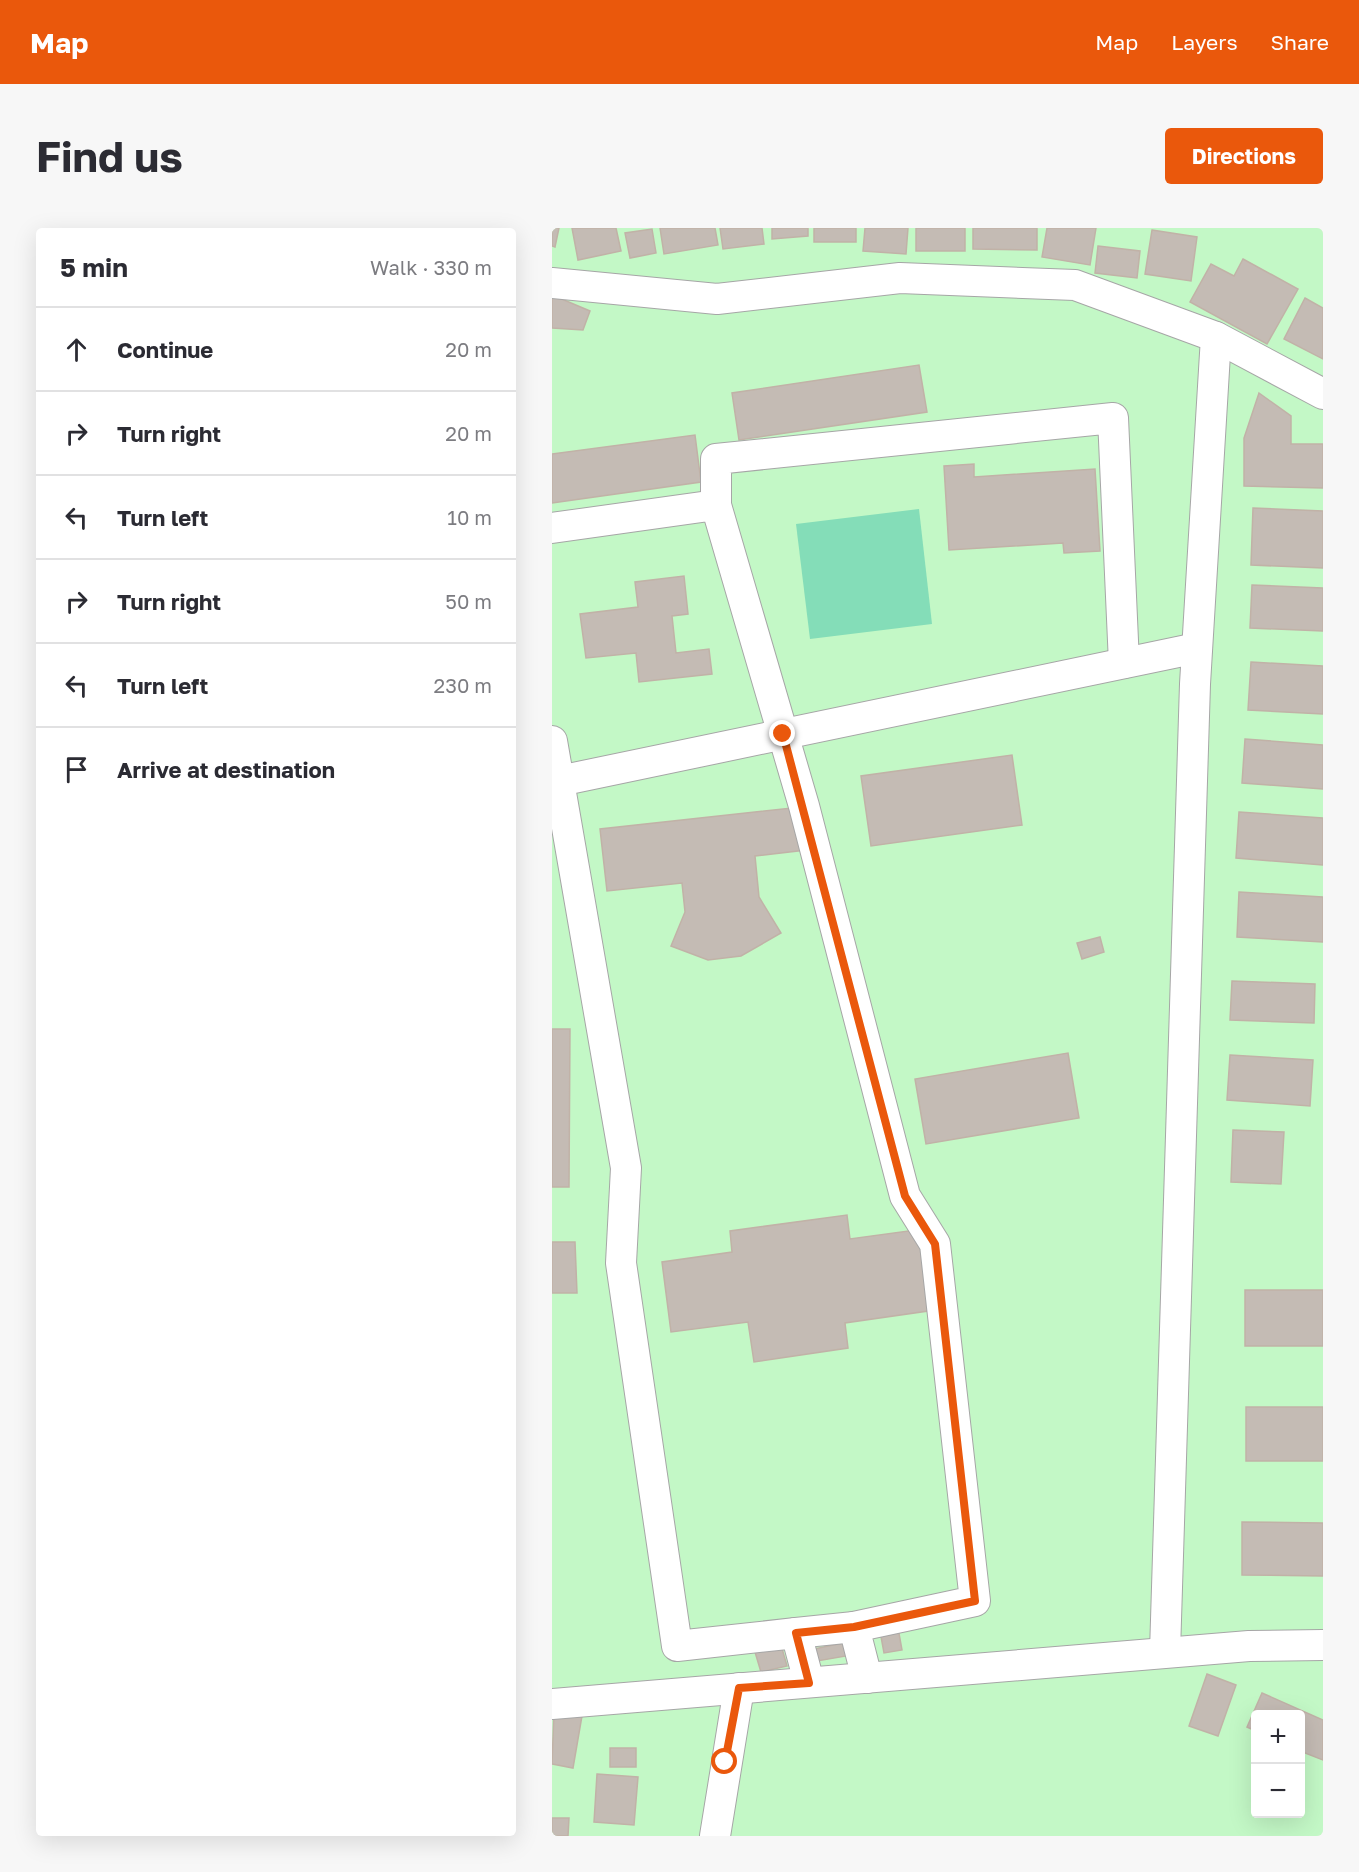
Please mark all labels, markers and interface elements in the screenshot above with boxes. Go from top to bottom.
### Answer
text: Map [30,26,88,59]
text: Map [1095,29,1138,55]
text: Layers [1171,29,1238,55]
text: Share [1271,29,1329,55]
button: Directions [1165,128,1323,184]
text: Find us [36,131,183,181]
text: 5 min [60,252,128,283]
text: Walk · 330 m [370,255,492,279]
icon: ahead [60,333,93,366]
text: Continue [117,336,213,363]
text: 20 m [445,337,492,361]
icon: right [60,417,93,450]
text: Turn right [117,420,221,447]
text: 20 m [445,421,492,445]
icon: left [60,501,93,534]
text: Turn left [117,504,208,531]
text: 10 m [447,505,492,529]
icon: right [60,585,93,618]
text: Turn right [117,588,221,615]
text: 50 m [445,589,492,613]
icon: left [60,669,93,702]
text: Turn left [117,672,208,699]
text: 230 m [434,673,492,697]
route end [769,720,795,746]
icon: arrive [60,753,93,786]
text: Arrive at destination [117,756,335,783]
map controls [1251,1710,1305,1818]
button: + [1251,1710,1305,1764]
route start [711,1748,737,1774]
button: − [1251,1764,1305,1818]

